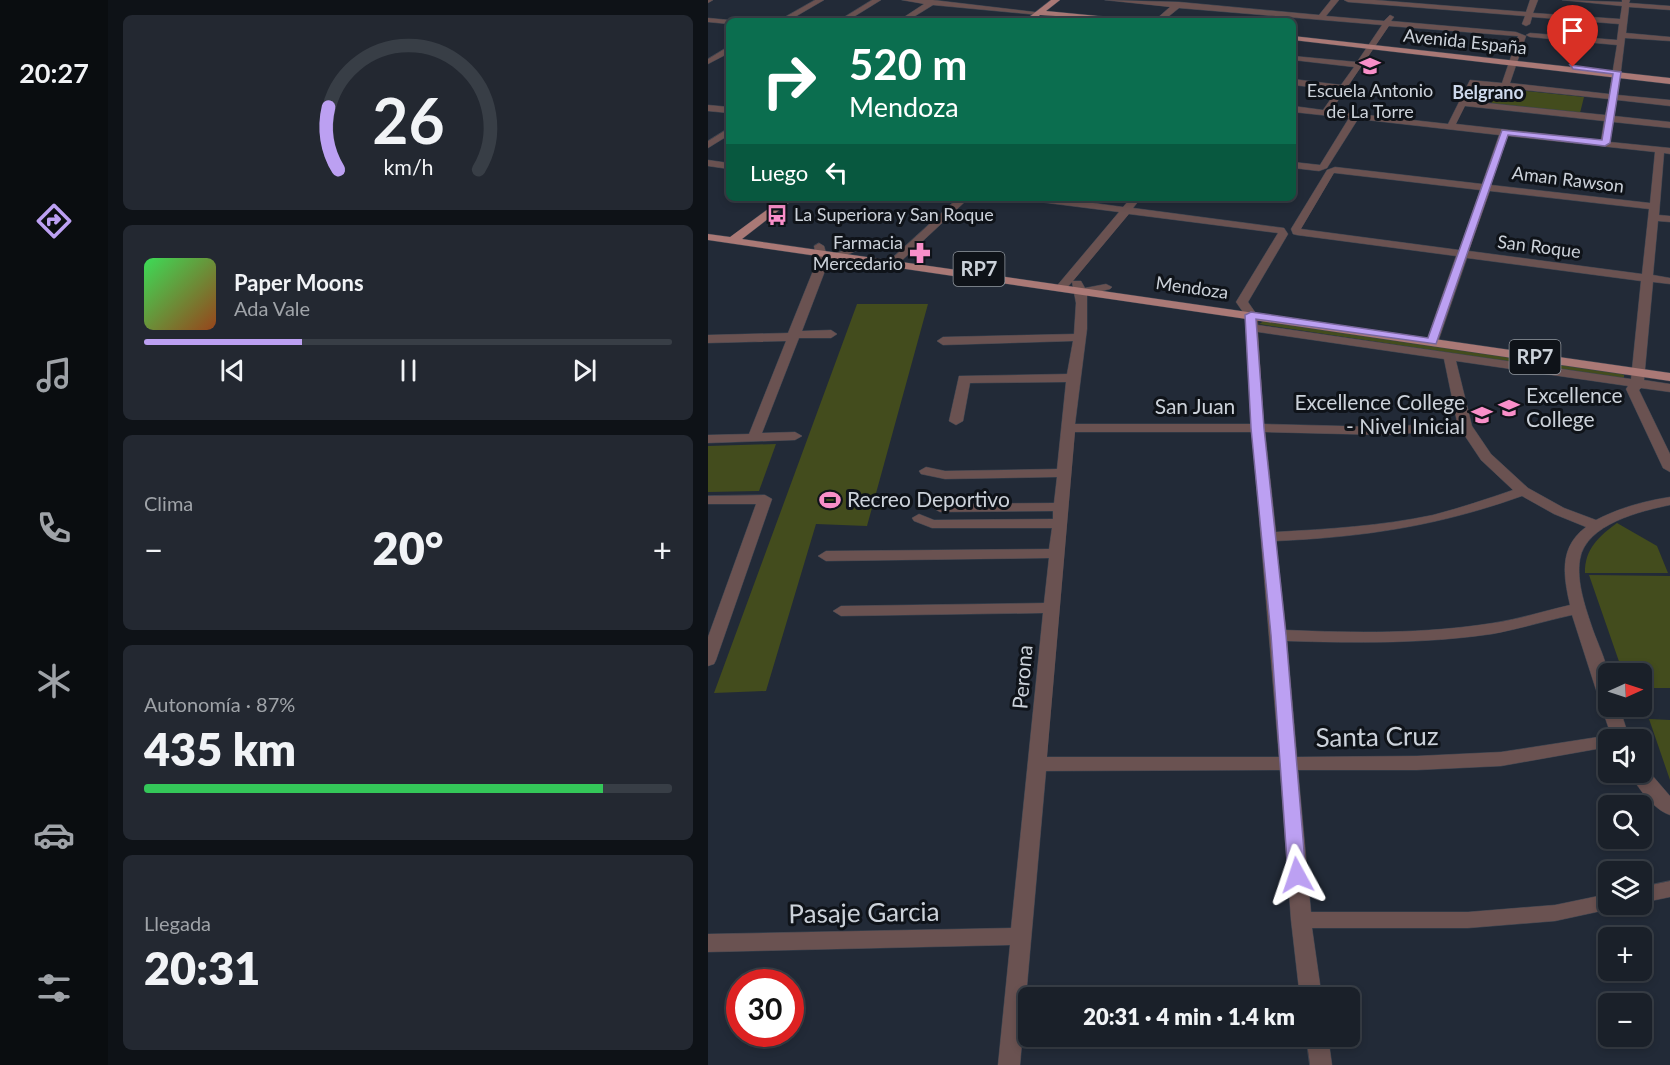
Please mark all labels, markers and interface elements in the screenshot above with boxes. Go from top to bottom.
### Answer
pin [1547,5,1598,67]
icon: arrive [1556,14,1589,47]
street label: Avenida España [1402,24,1528,58]
text: 520 m [849,39,967,89]
icon: right [750,42,828,120]
school or university icon: Escuela Antonio de La Torre [1358,54,1382,78]
text: 20:27 [19,56,89,89]
place label: Escuela Antonio de La Torre [1307,79,1433,122]
district label: Belgrano [1452,81,1524,103]
text: 26 [372,82,444,157]
text: Mendoza [849,90,959,123]
text: km/h [383,154,433,180]
icon: left [820,156,853,189]
text: Luego [750,159,808,186]
street label: Aman Rawson [1511,161,1625,197]
icon: directions [33,200,75,242]
bus stop icon: La Superiora y San Roque [765,203,789,227]
place label: La Superiora y San Roque [794,203,994,225]
street label: San Roque [1496,230,1582,262]
place label: Farmacia Mercedario [813,231,903,274]
pharmacy icon: Farmacia Mercedario [908,241,932,265]
road number: RP7 [954,252,1004,286]
text: Paper Moons [234,269,364,296]
street label: Mendoza [1154,271,1230,303]
text: Ada Vale [234,296,310,320]
road number: RP7 [1510,340,1560,374]
icon: music [33,354,75,396]
icon: previous [216,354,249,387]
icon: pause [392,354,425,387]
icon: next [568,354,601,387]
place label: Excellence College [1526,382,1623,431]
place label: Excellence College - Nivel Inicial [1294,389,1465,438]
street label: San Juan [1155,393,1235,418]
school or university icon: Excellence College [1497,396,1521,420]
school or university icon: Excellence College - Nivel Inicial [1470,403,1494,427]
place label: Recreo Deportivo [847,486,1010,511]
sports icon: Recreo Deportivo [818,488,842,512]
text: Clima [144,491,193,515]
icon: phone [33,507,75,549]
text: 20° [373,521,443,575]
text: − [144,529,163,569]
text: + [653,529,672,569]
street label: Perona [1006,644,1037,710]
icon: climate [33,660,75,702]
north arrow [1598,663,1652,717]
map controls [1598,663,1652,1047]
text: Autonomía · 87% [144,692,295,716]
street label: Santa Cruz [1315,719,1439,753]
text: 435 km [144,722,296,776]
button: sound [1598,729,1652,783]
button: search [1598,795,1652,849]
icon: car [33,814,75,856]
position arrow [1265,843,1329,907]
button: layers [1598,861,1652,915]
street label: Pasaje Garcia [788,895,940,929]
text: Llegada [144,911,211,935]
button: + [1598,927,1652,981]
text: 20:31 [144,941,260,995]
icon: filters [33,967,75,1009]
speed limit sign: 30 [726,969,804,1047]
button: − [1598,993,1652,1047]
text: 20:31 · 4 min · 1.4 km [1083,1003,1295,1030]

